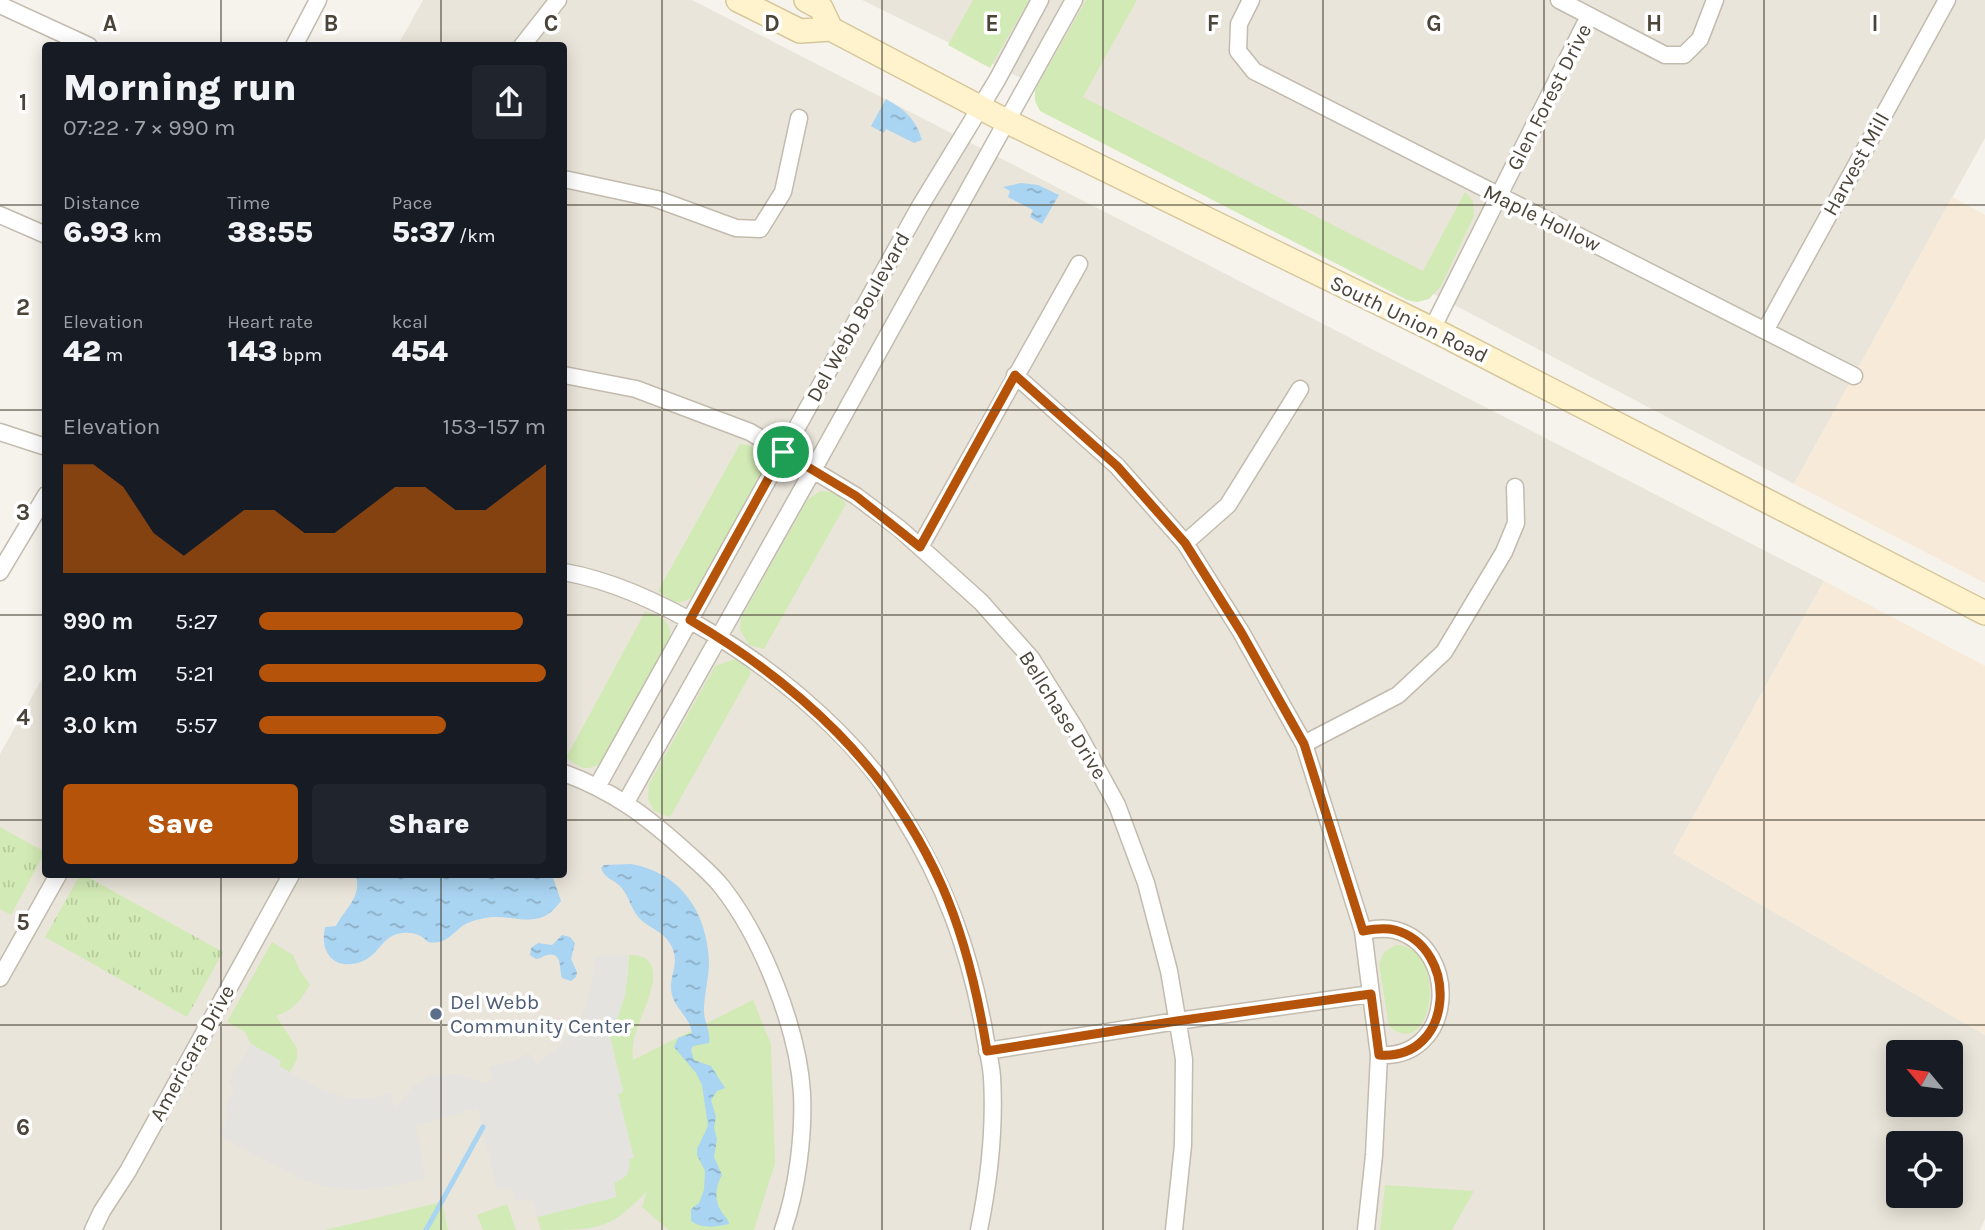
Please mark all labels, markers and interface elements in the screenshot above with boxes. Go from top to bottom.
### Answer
text: A [103,10,117,37]
text: B [324,10,338,37]
text: C [544,10,558,37]
text: D [764,10,780,37]
text: E [985,10,999,37]
text: F [1207,10,1219,37]
text: G [1426,10,1442,37]
text: H [1646,10,1662,37]
text: I [1871,10,1879,37]
street label: Glen Forest Drive [1502,20,1596,174]
text: Morning run [63,65,297,110]
button: share [472,65,546,139]
text: 1 [19,89,27,116]
street label: Harvest Mill [1818,108,1894,220]
text: 07:22 · 7 × 990 m [63,114,236,141]
street label: Maple Hollow [1480,179,1604,257]
text: Distance [63,192,140,214]
text: Time [227,192,270,214]
text: Pace [392,192,432,214]
text: 6.93 [63,214,129,250]
text: 38:55 [227,214,313,250]
text: 5:37 [392,214,454,250]
text: km [129,225,162,247]
text: /km [454,225,496,247]
street label: Del Webb Boulevard [801,228,915,406]
street label: South Union Road [1326,270,1492,368]
text: 2 [16,294,30,321]
text: Elevation [63,311,143,333]
text: Heart rate [227,311,313,333]
text: kcal [392,311,428,333]
text: 42 [63,333,101,369]
text: 143 [227,333,278,369]
text: 454 [392,333,448,369]
text: m [101,344,123,366]
text: bpm [278,344,322,366]
text: Elevation [63,413,160,440]
text: 153–157 m [443,413,546,440]
pin [753,422,813,482]
icon: arrive [764,433,802,471]
text: 3 [16,499,30,526]
text: 990 m [63,608,133,635]
text: 5:27 [175,608,217,635]
street label: Bellchase Drive [1014,647,1112,783]
text: 2.0 km [63,660,138,687]
text: 5:21 [175,660,214,687]
text: 4 [16,704,30,731]
text: 3.0 km [63,712,138,739]
text: 5:57 [175,712,217,739]
button: Save [63,784,298,864]
button: Share [312,784,546,864]
text: 5 [16,909,30,936]
street label: Americara Drive [145,981,239,1125]
place label: Del Webb Community Center [450,990,631,1038]
marker: Del Webb Community Center [428,1006,444,1022]
north arrow [1886,1040,1964,1116]
map controls [1886,1040,1963,1208]
text: 6 [16,1114,30,1141]
button: locate [1886,1131,1963,1208]

